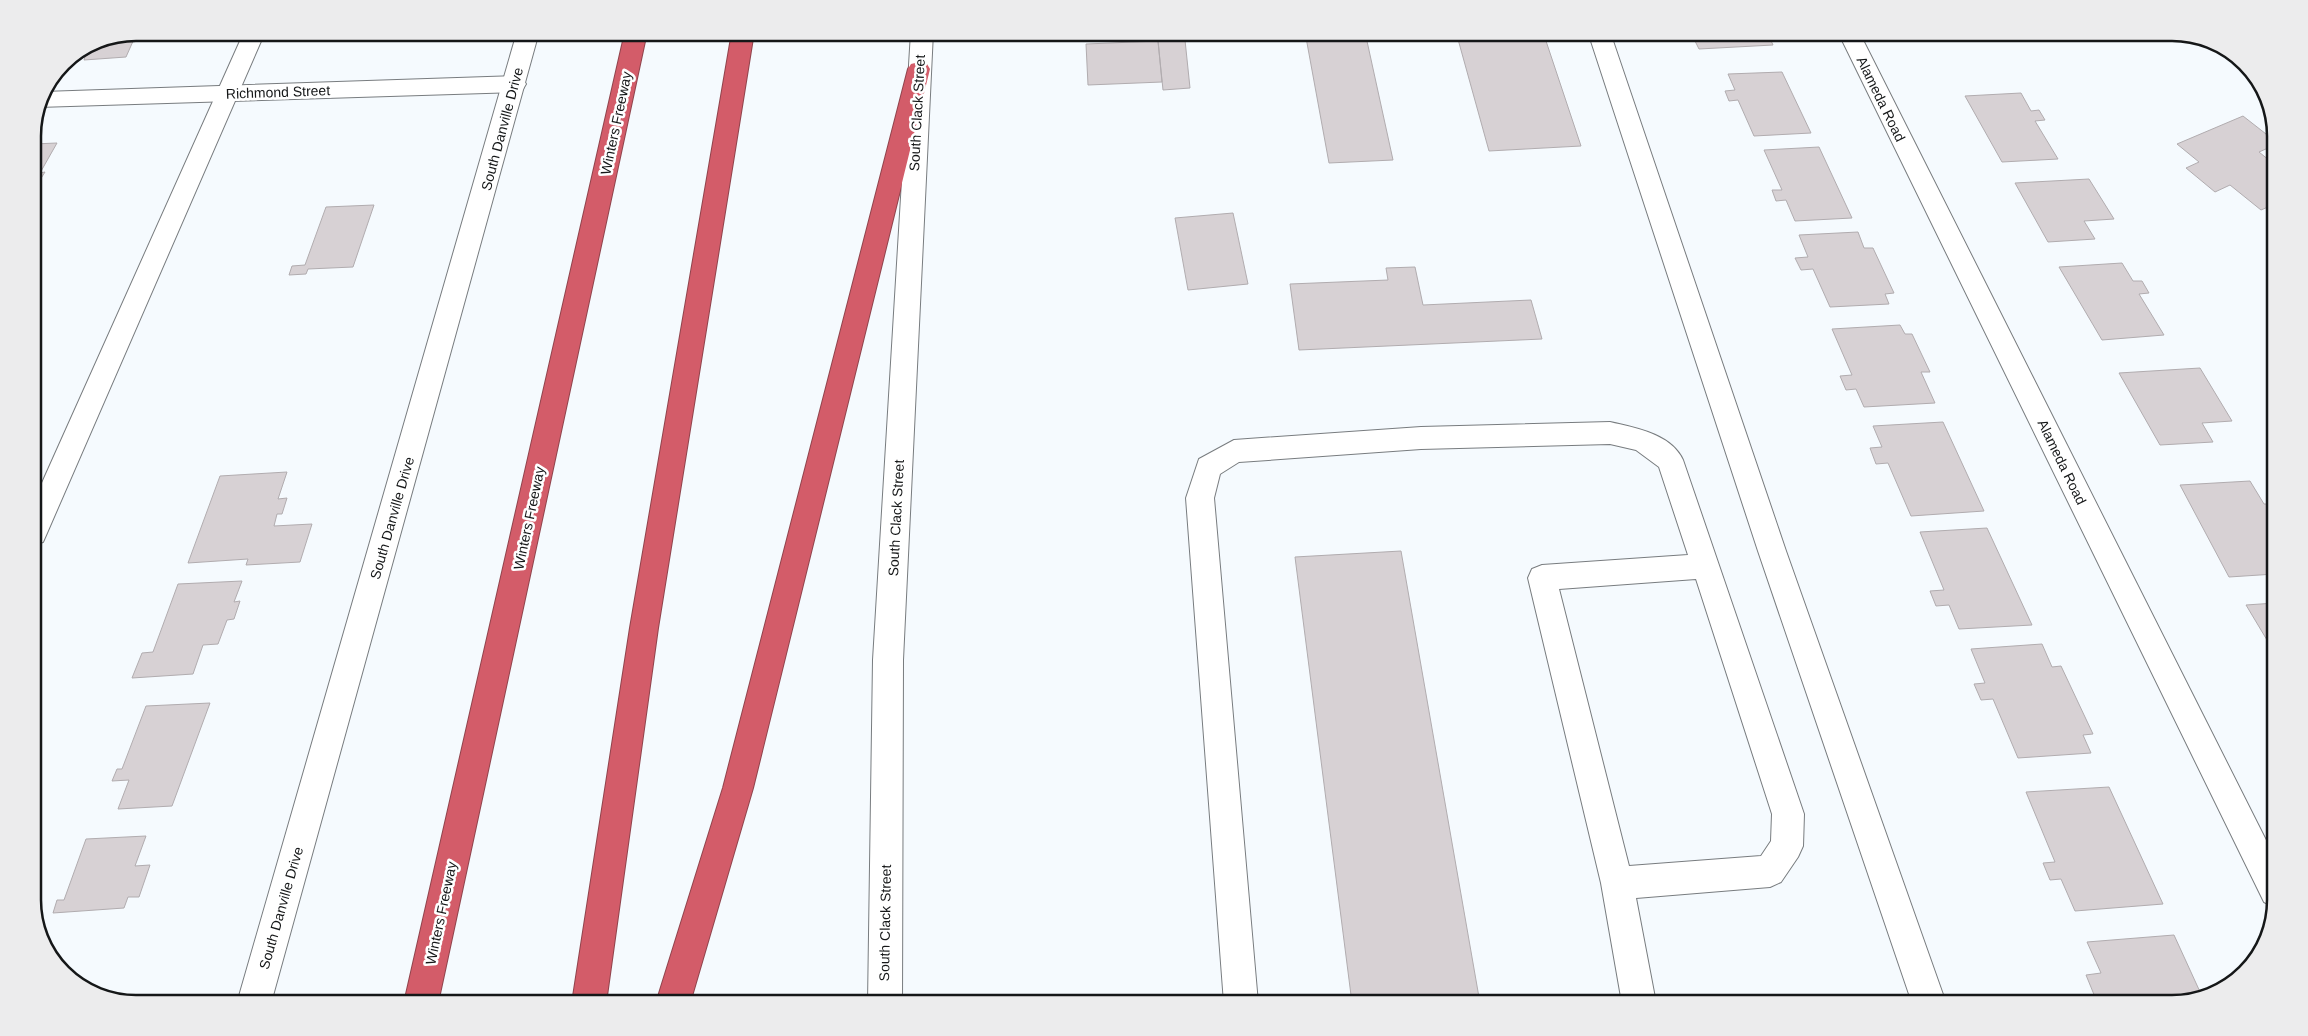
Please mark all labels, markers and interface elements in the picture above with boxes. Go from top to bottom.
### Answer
street label: South Clack Street [906,54,928,172]
street label: Alameda Road [1854,54,1908,144]
street label: South Danville Drive [478,65,526,192]
street label: Winters Freeway [597,70,635,176]
street label: Richmond Street [226,82,330,102]
street label: Alameda Road [2035,417,2089,507]
street label: South Danville Drive [367,455,417,581]
street label: South Clack Street [885,459,907,577]
street label: Winters Freeway [510,465,548,571]
street label: South Danville Drive [256,845,306,971]
street label: Winters Freeway [422,860,460,966]
street label: South Clack Street [876,864,894,981]

